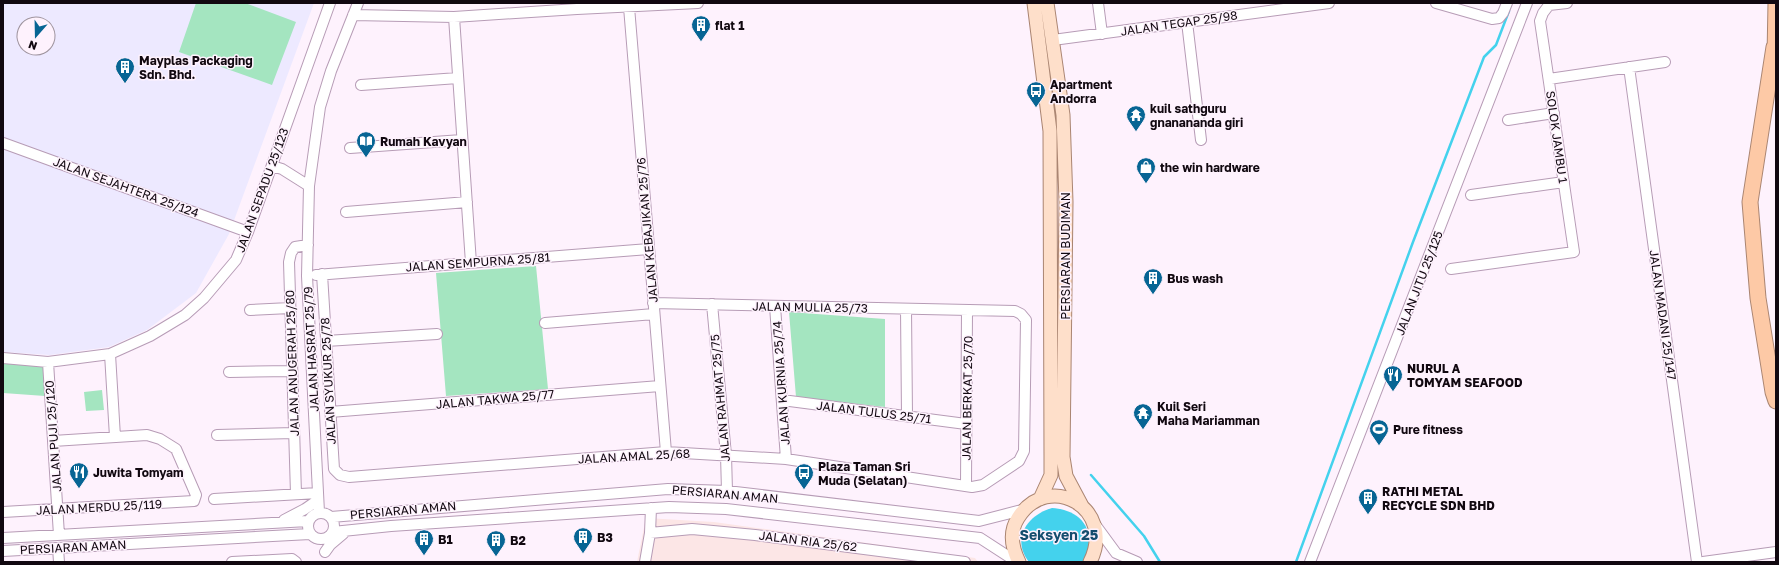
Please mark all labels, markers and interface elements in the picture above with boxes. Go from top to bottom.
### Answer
street label: JALAN TEGAP 25/98 [1120,7,1238,39]
building icon: flat 1 [690,14,712,42]
north arrow [16,16,56,56]
place label: flat 1 [715,18,744,33]
text: N [26,38,39,53]
place label: Mayplas Packaging Sdn. Bhd. [139,53,253,82]
building icon: Mayplas Packaging Sdn. Bhd. [114,56,136,84]
place label: Apartment Andorra [1050,77,1112,106]
bus stop icon: Apartment Andorra [1025,80,1047,108]
street label: SOLOK JAMBU 1 [1543,90,1571,184]
place label: kuil sathguru gnanananda giri [1150,101,1243,130]
temple icon: kuil sathguru gnanananda giri [1125,104,1147,132]
street label: JALAN SEPADU 25/123 [233,126,291,254]
library icon: Rumah Kavyan [355,130,377,158]
place label: Rumah Kavyan [380,134,467,149]
street label: JALAN SEJAHTERA 25/124 [51,154,201,220]
shop icon: the win hardware [1135,156,1157,184]
street label: JALAN KEBAJIKAN 25/76 [633,157,661,303]
place label: the win hardware [1160,160,1260,175]
street label: PERSIARAN BUDIMAN [1058,192,1073,320]
street label: JALAN JITU 25/125 [1392,229,1446,337]
street label: JALAN SEMPURNA 25/81 [405,249,551,275]
street label: JALAN MADANI 25/147 [1646,249,1680,381]
building icon: Bus wash [1142,267,1164,295]
place label: Bus wash [1167,271,1223,286]
street label: JALAN HASRAT 25/79 [300,286,322,412]
street label: JALAN ANUGERAH 25/80 [282,290,302,436]
street label: JALAN MULIA 25/73 [752,298,868,316]
street label: JALAN SYUKUR 25/78 [317,317,339,445]
street label: JALAN KURNIA 25/74 [769,321,793,445]
street label: JALAN RAHMAT 25/75 [707,334,733,462]
street label: JALAN BERKAT 25/70 [958,336,976,460]
place label: NURUL A TOMYAM SEAFOOD [1407,361,1523,390]
restaurant icon: NURUL A TOMYAM SEAFOOD [1382,364,1404,392]
street label: JALAN PUJI 25/120 [42,380,64,492]
street label: JALAN TAKWA 25/77 [435,386,555,412]
street label: JALAN TULUS 25/71 [816,398,932,427]
place label: Kuil Seri Maha Mariamman [1157,399,1260,428]
temple icon: Kuil Seri Maha Mariamman [1132,402,1154,430]
sports icon: Pure fitness [1368,418,1390,446]
place label: Pure fitness [1393,422,1463,437]
street label: JALAN AMAL 25/68 [578,446,690,466]
place label: Plaza Taman Sri Muda (Selatan) [818,459,911,488]
restaurant icon: Juwita Tomyam [68,461,90,489]
bus stop icon: Plaza Taman Sri Muda (Selatan) [793,462,815,490]
place label: Juwita Tomyam [93,465,184,480]
street label: PERSIARAN AMAN [671,482,779,506]
place label: RATHI METAL RECYCLE SDN BHD [1382,484,1495,513]
building icon: RATHI METAL RECYCLE SDN BHD [1357,487,1379,515]
street label: JALAN MERDU 25/119 [36,496,162,518]
street label: PERSIARAN AMAN [349,498,457,522]
building icon: B3 [572,526,594,554]
district label: Seksyen 25 [1020,526,1099,543]
building icon: B1 [413,528,435,556]
street label: JALAN RIA 25/62 [758,528,858,554]
building icon: B2 [485,529,507,557]
place label: B3 [597,530,613,545]
place label: B1 [438,532,453,547]
place label: B2 [510,533,526,548]
street label: PERSIARAN AMAN [19,537,127,557]

